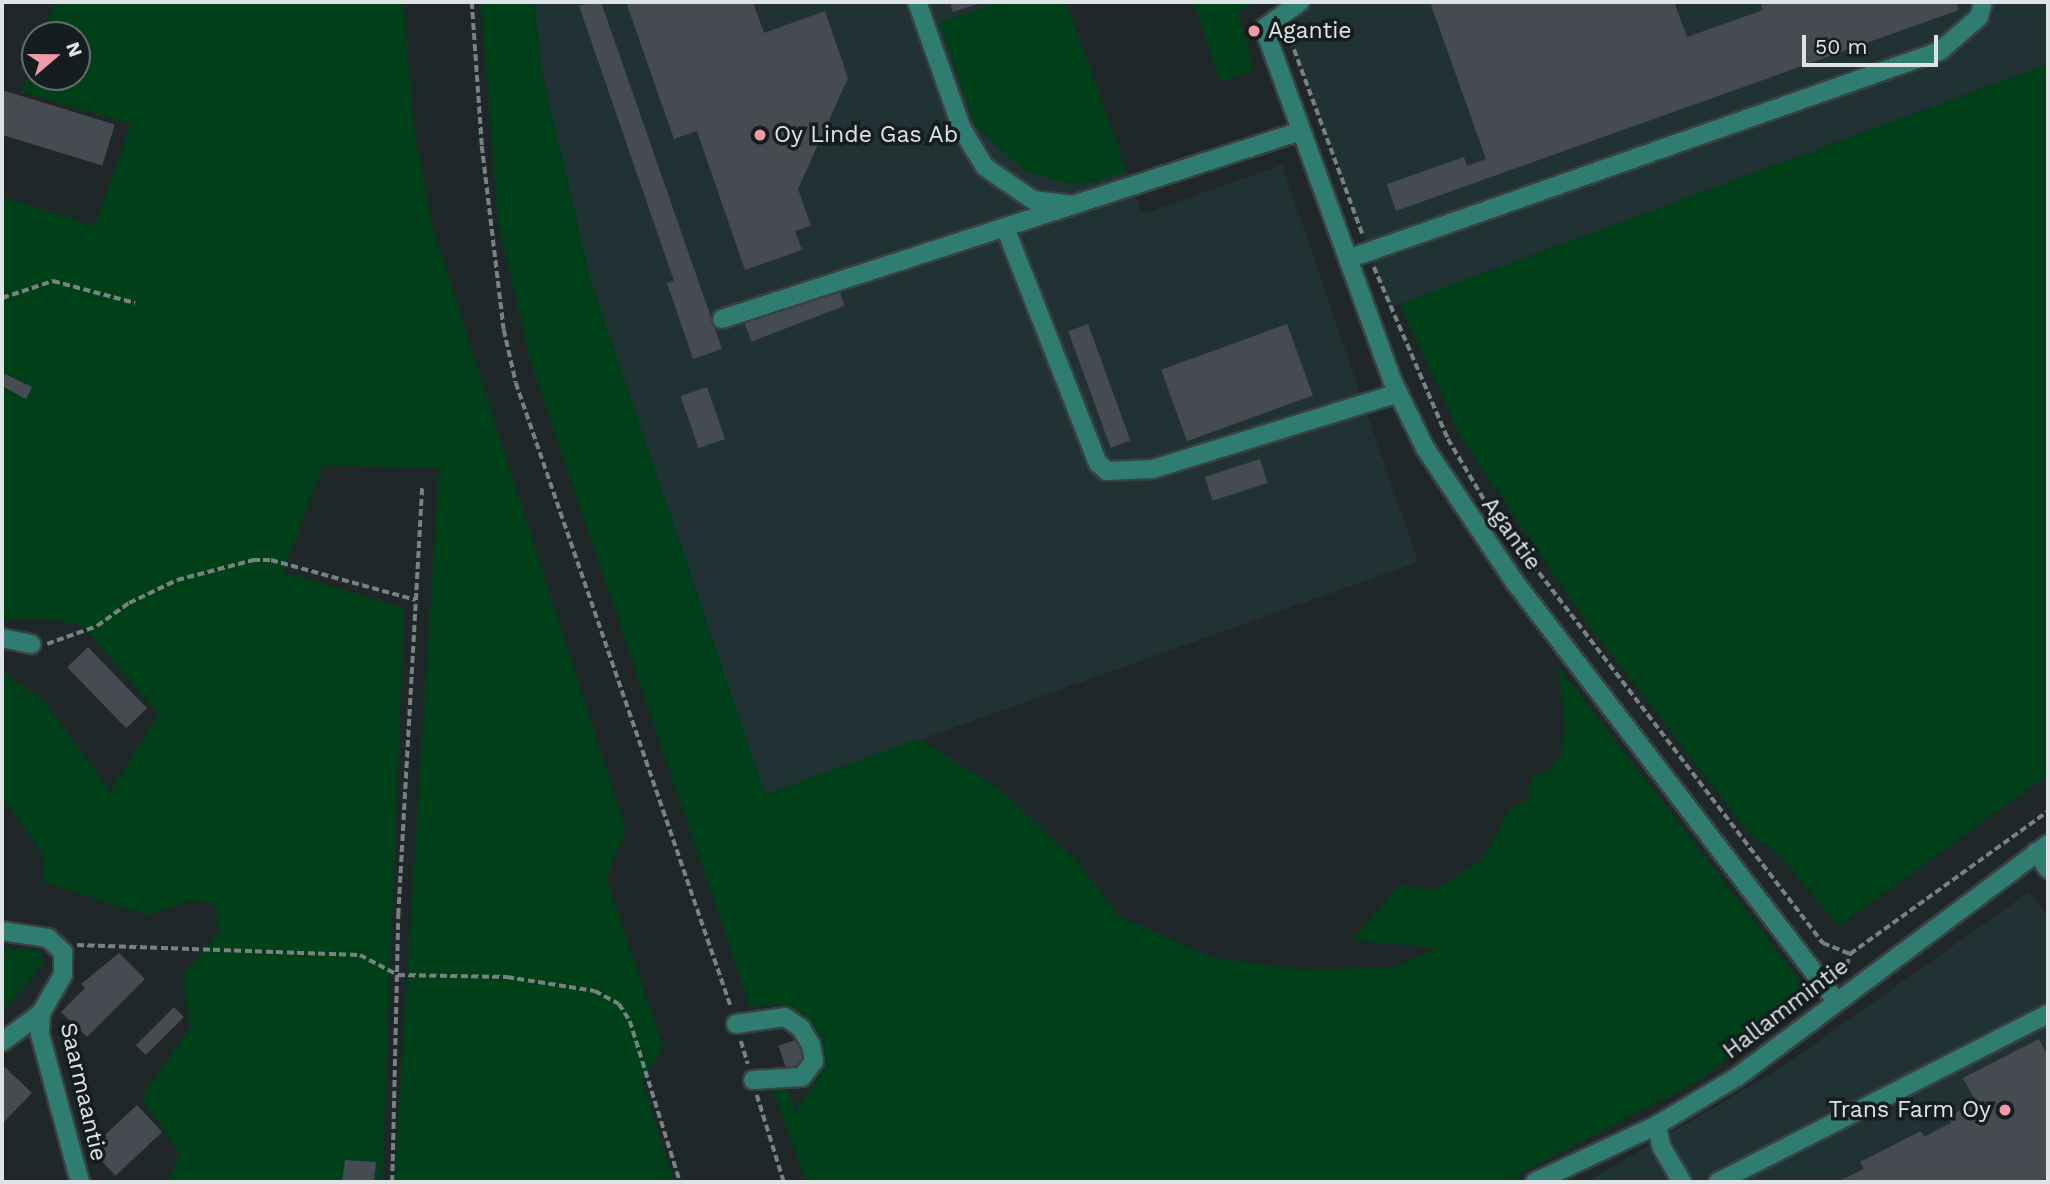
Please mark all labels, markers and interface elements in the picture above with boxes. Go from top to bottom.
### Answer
place label: Agantie [1268,17,1352,45]
north arrow [21,21,91,91]
scale bar [1805,21,1941,65]
marker: Agantie [1246,23,1262,39]
text: 50 m [1815,34,1867,59]
text: N [61,39,88,60]
place label: Oy Linde Gas Ab [774,121,960,149]
marker: Oy Linde Gas Ab [752,127,768,143]
street label: Agantie [1475,492,1547,576]
street label: Hallammintie [1718,953,1854,1065]
street label: Saarmaantie [54,1020,112,1164]
place label: Trans Farm Oy [1828,1096,1991,1124]
marker: Trans Farm Oy [1997,1102,2013,1118]

